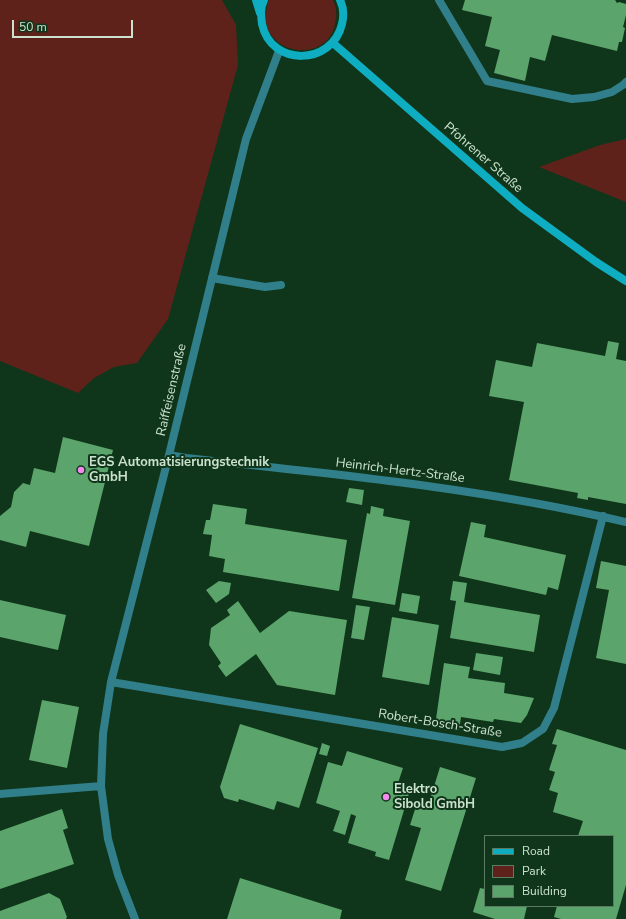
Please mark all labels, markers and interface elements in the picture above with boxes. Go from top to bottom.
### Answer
scale bar [14,12,135,38]
text: 50 m [19,19,47,35]
street label: Pfohrener Straße [440,119,526,197]
street label: Raiffeisenstraße [154,342,190,438]
place label: EGS Automatisierungstechnik GmbH [89,455,269,486]
street label: Heinrich-Hertz-Straße [335,455,465,487]
marker: EGS Automatisierungstechnik GmbH [76,465,86,475]
street label: Robert-Bosch-Straße [377,707,503,741]
place label: Elektro Sibold GmbH [394,782,475,813]
marker: Elektro Sibold GmbH [381,792,391,802]
legend [484,835,614,907]
text: Road [522,843,550,859]
text: Park [522,863,546,879]
text: Building [522,883,567,899]

